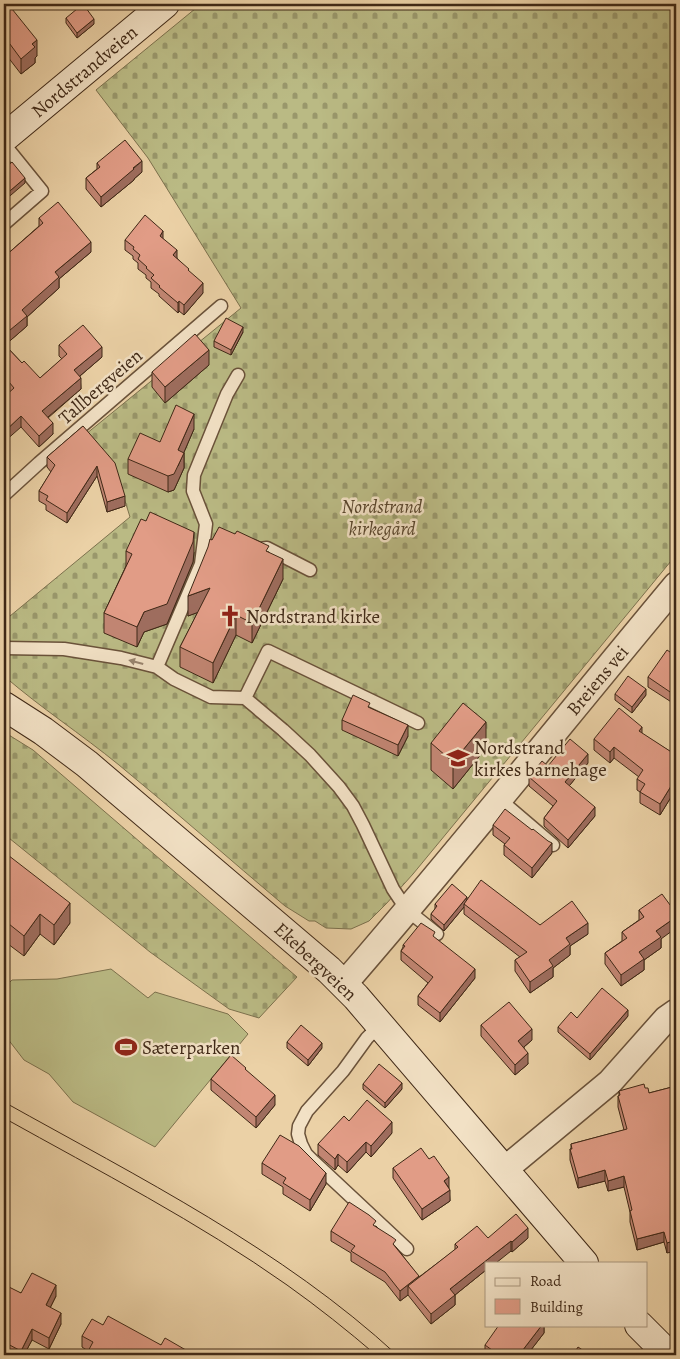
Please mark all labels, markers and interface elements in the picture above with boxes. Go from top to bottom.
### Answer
street label: Nordstrandveien [26,20,143,124]
street label: Tallbergveien [53,343,148,431]
park label: Nordstrand kirkegård [342,494,423,542]
church icon: Nordstrand kirke [217,603,243,629]
place label: Nordstrand kirke [246,604,380,630]
street label: Breiens vei [561,640,635,721]
one-way arrow [128,658,143,666]
place label: Nordstrand kirkes barnehage [474,735,607,783]
school or university icon: Nordstrand kirkes barnehage [445,745,471,771]
street label: Ekebergveien [268,917,362,1007]
sports icon: Sæterparken [113,1034,139,1060]
place label: Sæterparken [142,1035,240,1061]
legend [485,1262,648,1326]
text: Road [530,1271,562,1291]
text: Building [530,1297,583,1317]

